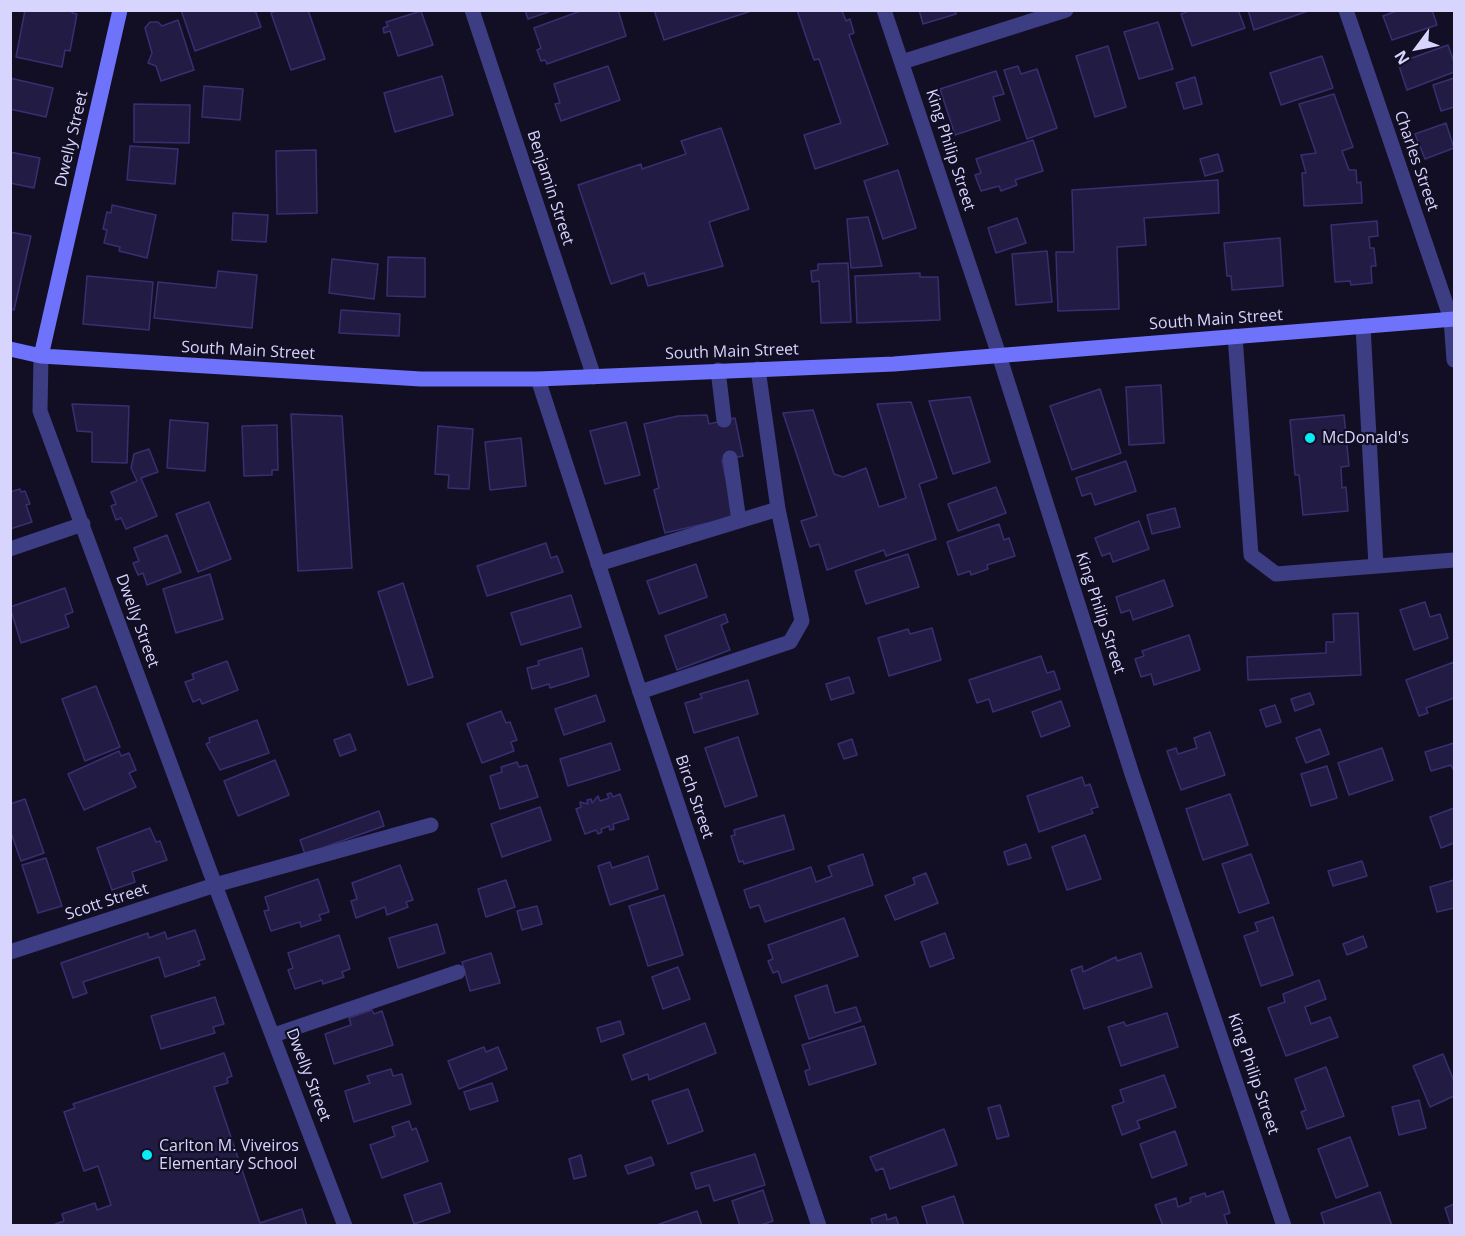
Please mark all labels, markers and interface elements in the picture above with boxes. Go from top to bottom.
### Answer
north arrow [1387,18,1447,78]
text: N [1389,46,1415,69]
street label: King Philip Street [921,87,979,213]
street label: Dwelly Street [52,89,92,189]
street label: Charles Street [1390,108,1442,214]
street label: Benjamin Street [522,128,578,248]
street label: South Main Street [1149,306,1283,334]
street label: South Main Street [181,338,315,364]
street label: South Main Street [665,340,799,364]
place label: McDonald's [1322,428,1409,448]
marker: McDonald's [1303,431,1317,445]
street label: King Philip Street [1071,550,1129,676]
street label: Dwelly Street [111,572,163,670]
street label: Birch Street [671,753,717,841]
street label: Scott Street [63,880,151,924]
street label: King Philip Street [1223,1011,1283,1137]
street label: Dwelly Street [281,1026,335,1124]
place label: Carlton M. Viveiros Elementary School [159,1136,299,1174]
marker: Carlton M. Viveiros Elementary School [140,1148,154,1162]

